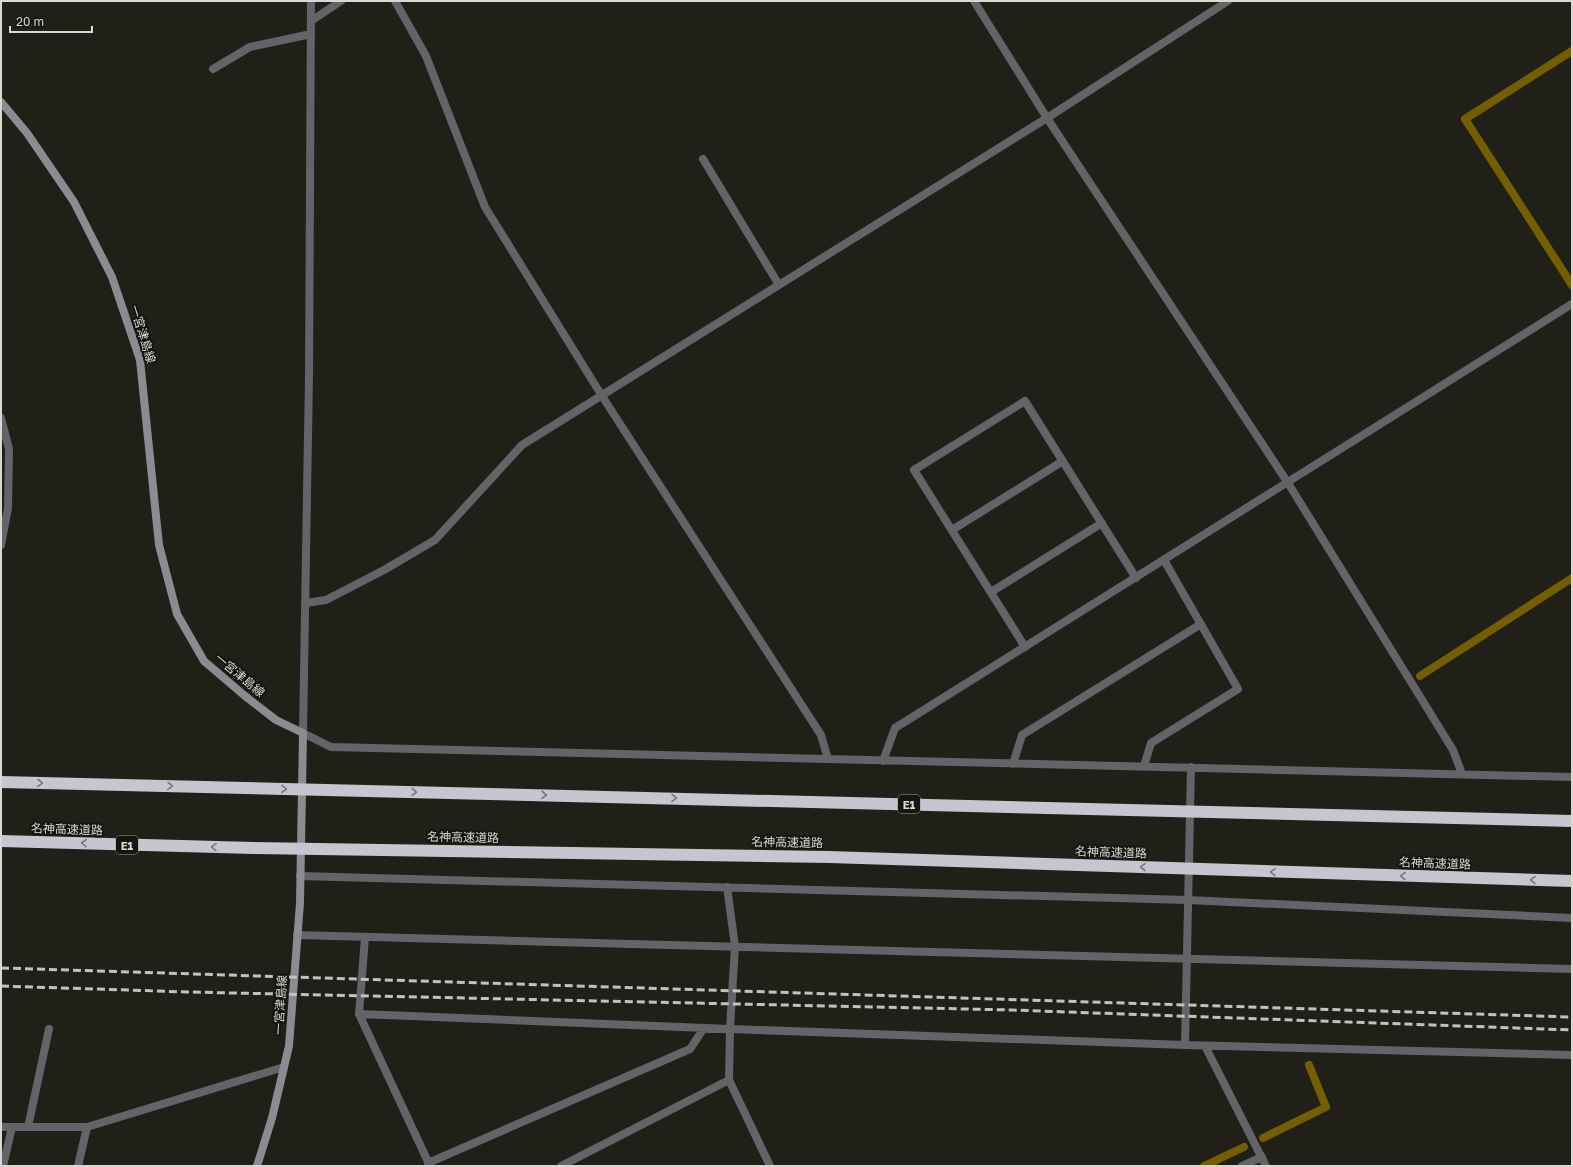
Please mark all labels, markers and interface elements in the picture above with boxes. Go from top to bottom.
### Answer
scale bar [10,8,92,34]
text: 20 m [16,14,44,29]
street label: 一宮津島線 [127,303,159,365]
street label: 一宮津島線 [212,650,268,700]
one-way arrow [37,778,43,787]
one-way arrow [167,782,173,790]
one-way arrow [281,785,287,793]
one-way arrow [411,788,417,796]
one-way arrow [541,791,547,799]
one-way arrow [671,794,677,802]
road number: E1 [898,795,920,813]
street label: 名神高速道路 [31,820,103,838]
street label: 名神高速道路 [427,829,499,845]
street label: 名神高速道路 [751,834,823,850]
road number: E1 [116,836,138,854]
one-way arrow [81,839,87,848]
one-way arrow [211,843,217,851]
street label: 名神高速道路 [1075,843,1147,861]
street label: 名神高速道路 [1399,854,1471,872]
one-way arrow [1140,863,1146,871]
one-way arrow [1270,867,1276,876]
one-way arrow [1400,872,1406,880]
one-way arrow [1530,875,1536,884]
street label: 一宮津島線 [270,975,290,1035]

